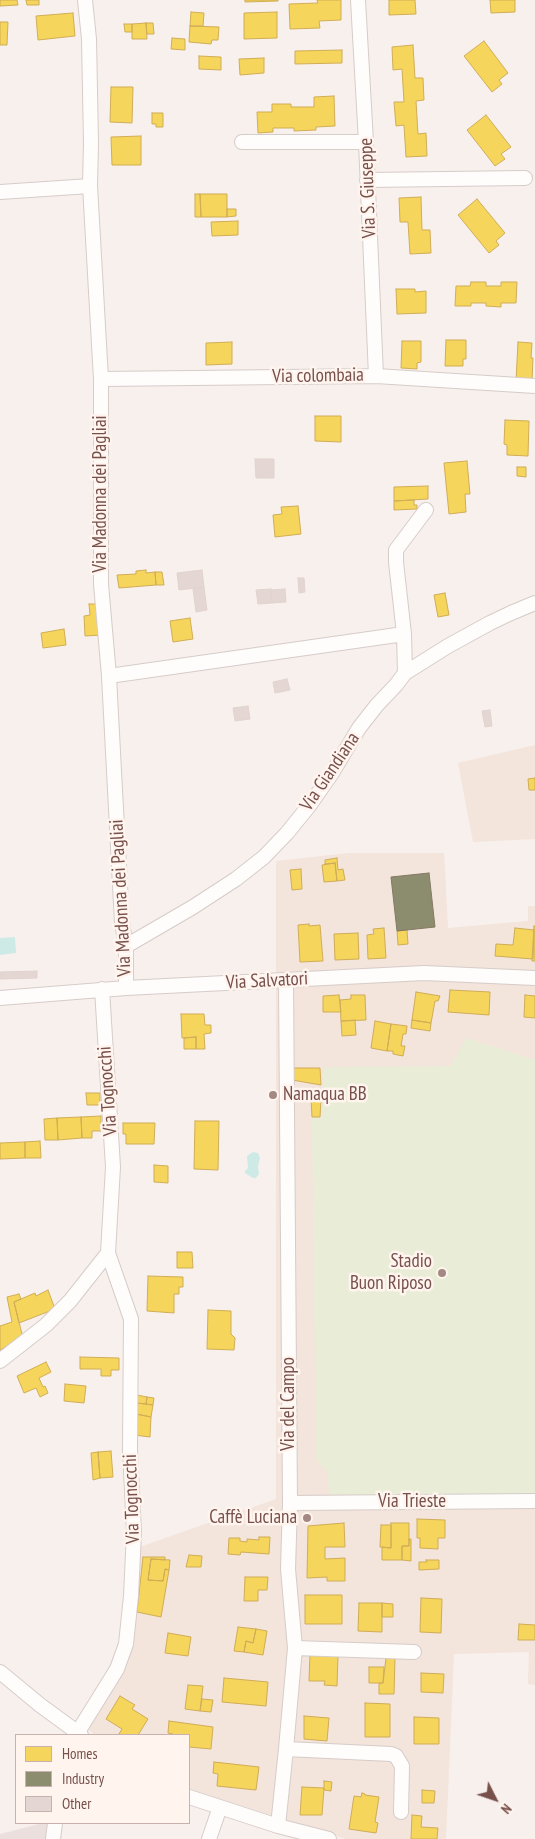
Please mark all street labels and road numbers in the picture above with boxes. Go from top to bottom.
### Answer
street label: Via S. Giuseppe [355,137,381,239]
street label: Via colombaia [272,364,364,388]
street label: Via Madonna dei Pagliai [90,415,112,573]
street label: Via Giandiana [295,728,365,816]
street label: Via Madonna dei Pagliai [105,819,137,977]
street label: Via Salvatori [225,967,309,995]
street label: Via Tognocchi [93,1045,123,1137]
street label: Via del Campo [278,1357,300,1451]
street label: Via Tognocchi [119,1454,145,1544]
street label: Via Trieste [378,1491,446,1513]

